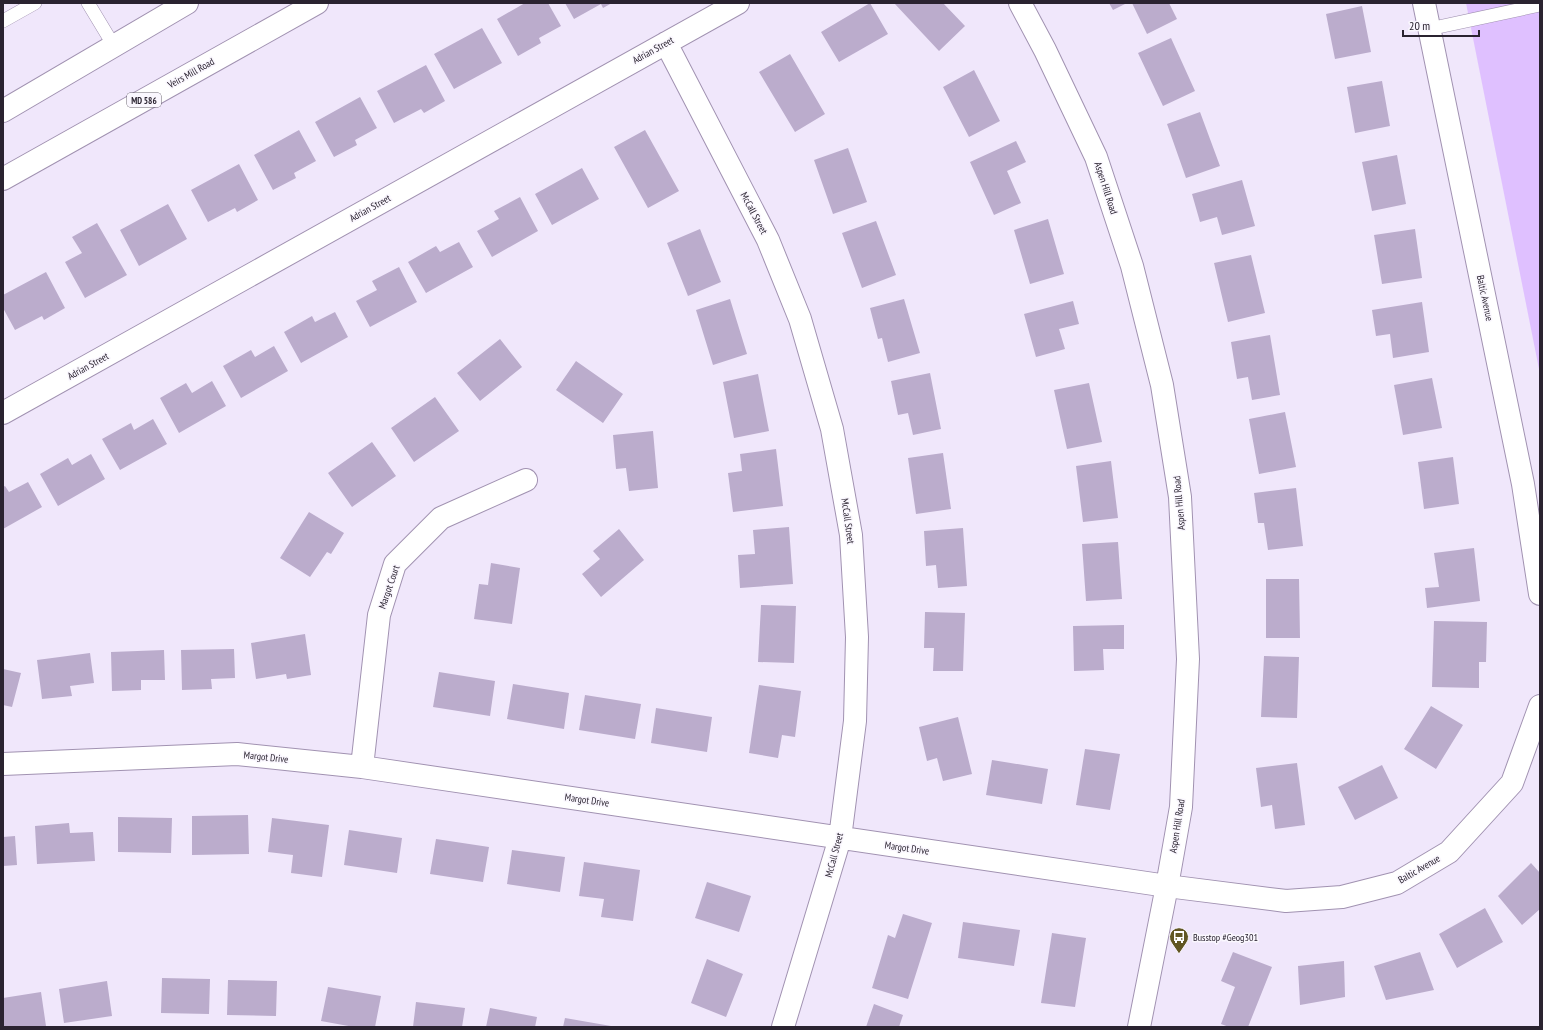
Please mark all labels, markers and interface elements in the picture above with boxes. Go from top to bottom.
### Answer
scale bar [1403,12,1479,38]
text: 20 m [1409,18,1430,33]
street label: Adrian Street [630,33,676,67]
street label: Veirs Mill Road [165,55,216,92]
road number: MD 586 [127,93,161,107]
street label: Aspen Hill Road [1091,160,1121,216]
street label: McCall Street [737,190,771,237]
street label: Adrian Street [347,191,393,225]
street label: Baltic Avenue [1474,274,1496,322]
street label: Adrian Street [65,349,111,383]
street label: Aspen Hill Road [1170,475,1188,531]
street label: McCall Street [838,497,858,545]
street label: Margot Court [375,563,403,611]
street label: Margot Drive [243,748,289,766]
street label: Margot Drive [564,790,610,810]
street label: Aspen Hill Road [1166,798,1188,854]
street label: McCall Street [822,831,846,879]
street label: Margot Drive [884,838,930,858]
street label: Baltic Avenue [1396,852,1442,886]
bus stop icon: Busstop #Geog301 [1168,926,1190,954]
place label: Busstop #Geog301 [1193,931,1258,944]

